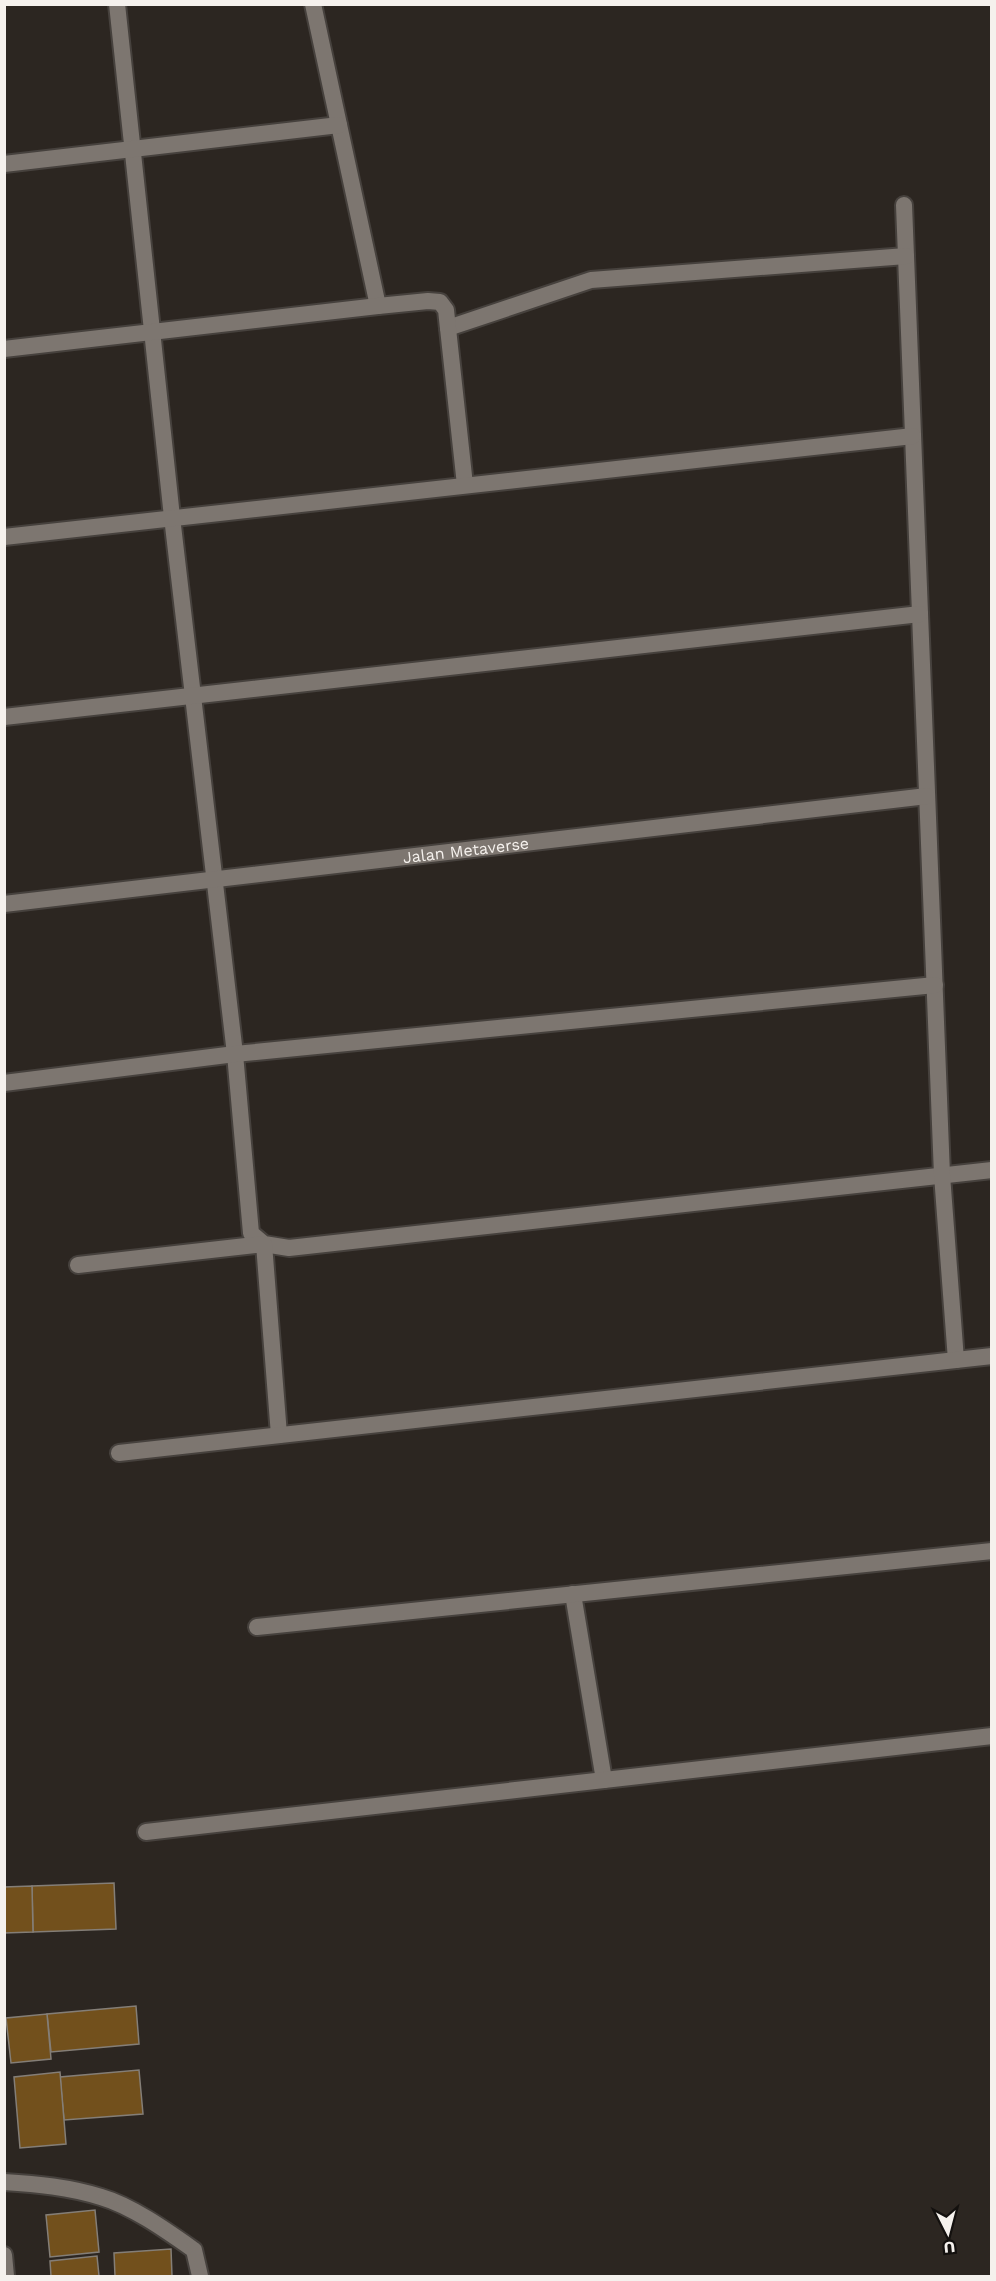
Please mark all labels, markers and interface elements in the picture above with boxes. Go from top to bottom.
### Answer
street label: Jalan Metaverse [402,833,530,867]
north arrow [918,2203,978,2263]
text: U [943,2237,956,2257]

